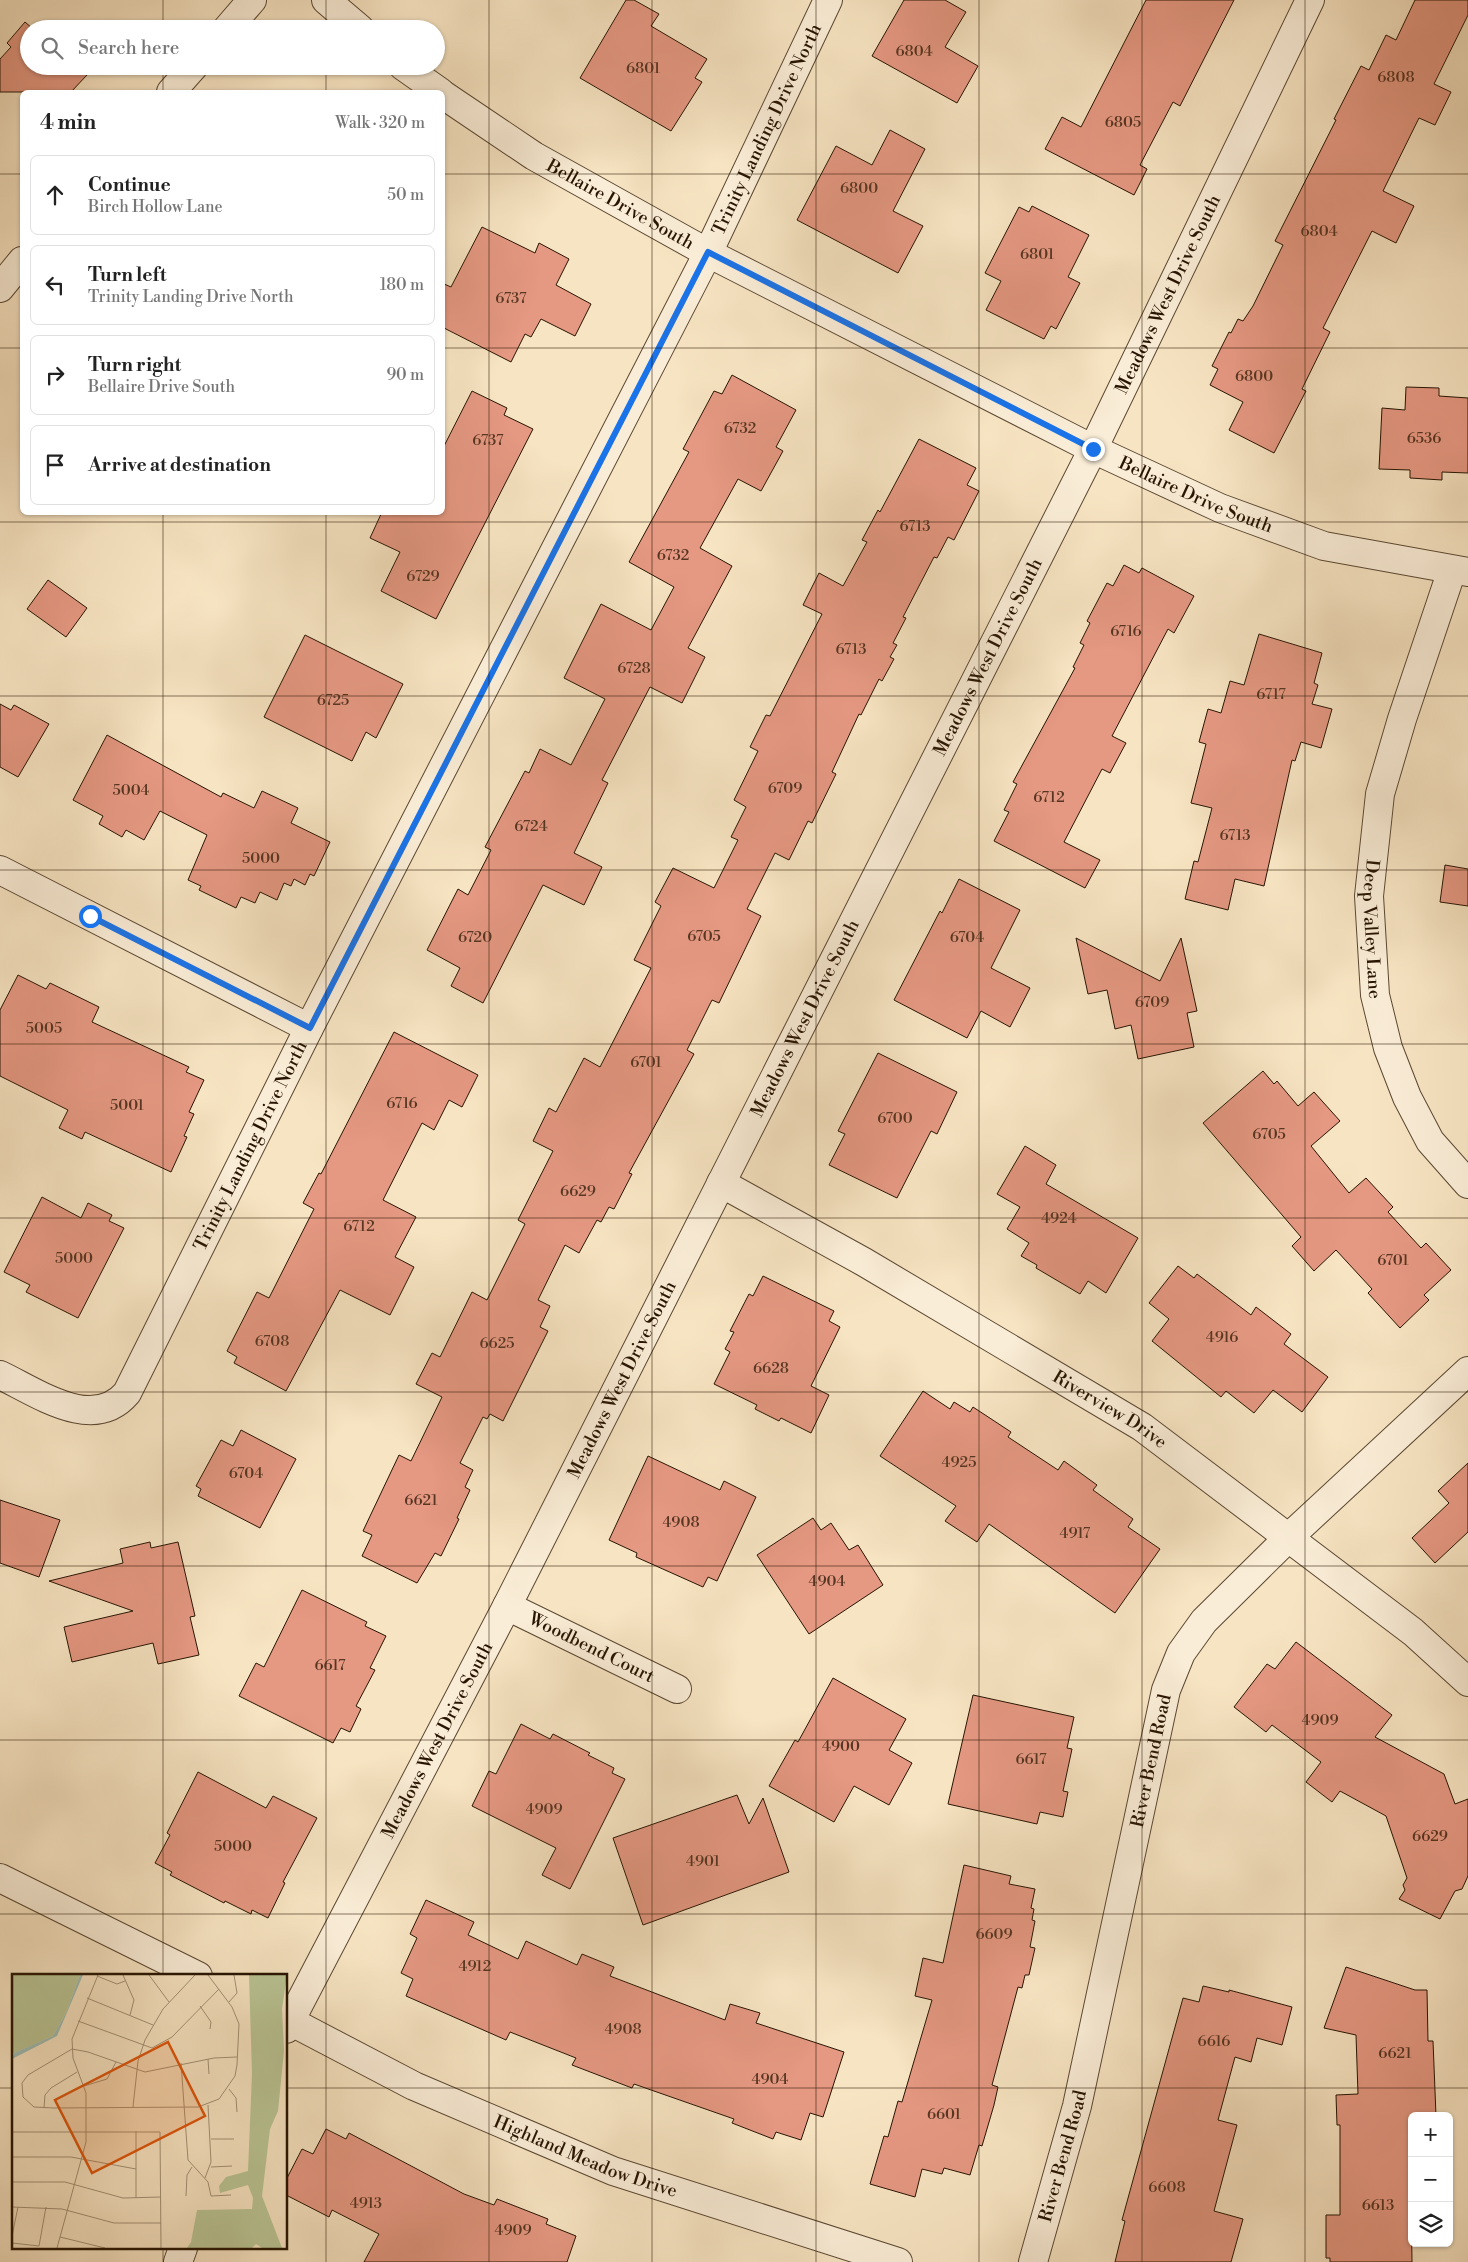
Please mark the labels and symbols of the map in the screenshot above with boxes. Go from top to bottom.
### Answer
street label: Trinity Landing Drive North [707,20,827,239]
house number: 6804 [895,42,933,61]
house number: 6801 [626,59,661,78]
house number: 6808 [1377,68,1415,87]
house number: 6805 [1105,113,1141,132]
street label: Bellaire Drive South [542,153,699,255]
house number: 6800 [840,179,878,198]
street label: Meadows West Drive South [1110,191,1226,398]
house number: 6804 [1300,222,1338,241]
house number: 6801 [1020,245,1055,264]
house number: 6737 [495,289,527,308]
house number: 6800 [1235,367,1273,386]
house number: 6732 [724,419,756,438]
house number: 6536 [1407,429,1441,448]
house number: 6737 [472,431,504,450]
route end [1082,438,1105,461]
street label: Bellaire Drive South [1114,451,1276,538]
house number: 6713 [899,517,931,536]
house number: 6732 [657,546,689,565]
street label: Meadows West Drive South [928,554,1047,760]
house number: 6729 [406,567,440,586]
house number: 6716 [1110,622,1142,641]
house number: 6713 [835,640,867,659]
house number: 6728 [617,659,651,678]
house number: 6717 [1256,685,1286,704]
house number: 6725 [317,691,349,710]
house number: 6709 [768,779,802,798]
house number: 5004 [112,781,150,800]
house number: 6712 [1033,788,1065,807]
house number: 6724 [514,817,548,836]
house number: 6713 [1219,826,1251,845]
house number: 5000 [242,849,280,868]
street label: Deep Valley Lane [1357,858,1387,999]
route start [79,905,102,928]
street label: Meadows West Drive South [745,915,864,1121]
house number: 6705 [687,927,721,946]
house number: 6720 [458,928,492,947]
house number: 6704 [950,928,984,947]
house number: 6709 [1135,993,1169,1012]
house number: 5005 [26,1019,62,1038]
street label: Trinity Landing Drive North [188,1037,312,1254]
house number: 6701 [630,1053,662,1072]
house number: 6716 [386,1094,418,1113]
house number: 5001 [110,1096,145,1115]
house number: 6700 [877,1109,913,1128]
house number: 6705 [1252,1125,1286,1144]
house number: 6629 [560,1182,596,1201]
house number: 4924 [1041,1209,1077,1228]
house number: 6712 [343,1217,375,1236]
house number: 5000 [55,1249,93,1268]
house number: 6701 [1377,1251,1409,1270]
street label: Meadows West Drive South [562,1277,681,1482]
house number: 4916 [1206,1328,1238,1347]
house number: 6708 [255,1332,289,1351]
house number: 6625 [480,1334,515,1353]
house number: 6628 [753,1359,789,1378]
street label: Riverview Drive [1048,1365,1172,1453]
house number: 4925 [942,1453,976,1472]
house number: 6704 [229,1464,263,1483]
house number: 6621 [404,1491,438,1510]
house number: 4908 [662,1513,700,1532]
house number: 4917 [1060,1524,1091,1543]
house number: 4904 [809,1572,846,1591]
street label: Woodbend Court [524,1606,659,1688]
street label: Meadows West Drive South [376,1638,498,1842]
house number: 6617 [314,1656,346,1675]
street label: River Bend Road [1125,1691,1176,1830]
house number: 4909 [1301,1711,1339,1730]
house number: 4900 [822,1737,860,1756]
house number: 6617 [1015,1750,1047,1769]
house number: 4909 [525,1800,563,1819]
house number: 6629 [1412,1827,1448,1846]
house number: 5000 [214,1837,252,1856]
house number: 4901 [686,1852,721,1871]
house number: 6609 [975,1925,1013,1944]
house number: 4912 [459,1957,491,1976]
inset map [12,1974,288,2250]
house number: 4908 [604,2020,642,2039]
house number: 6616 [1198,2032,1230,2051]
house number: 6621 [1378,2044,1412,2063]
house number: 4904 [752,2070,789,2089]
street label: River Bend Road [1033,2087,1092,2225]
house number: 6601 [927,2105,962,2124]
street label: Highland Meadow Drive [490,2110,680,2202]
house number: 6608 [1148,2178,1186,2197]
house number: 4913 [350,2194,382,2213]
house number: 6613 [1362,2196,1394,2215]
house number: 4909 [494,2221,532,2240]

